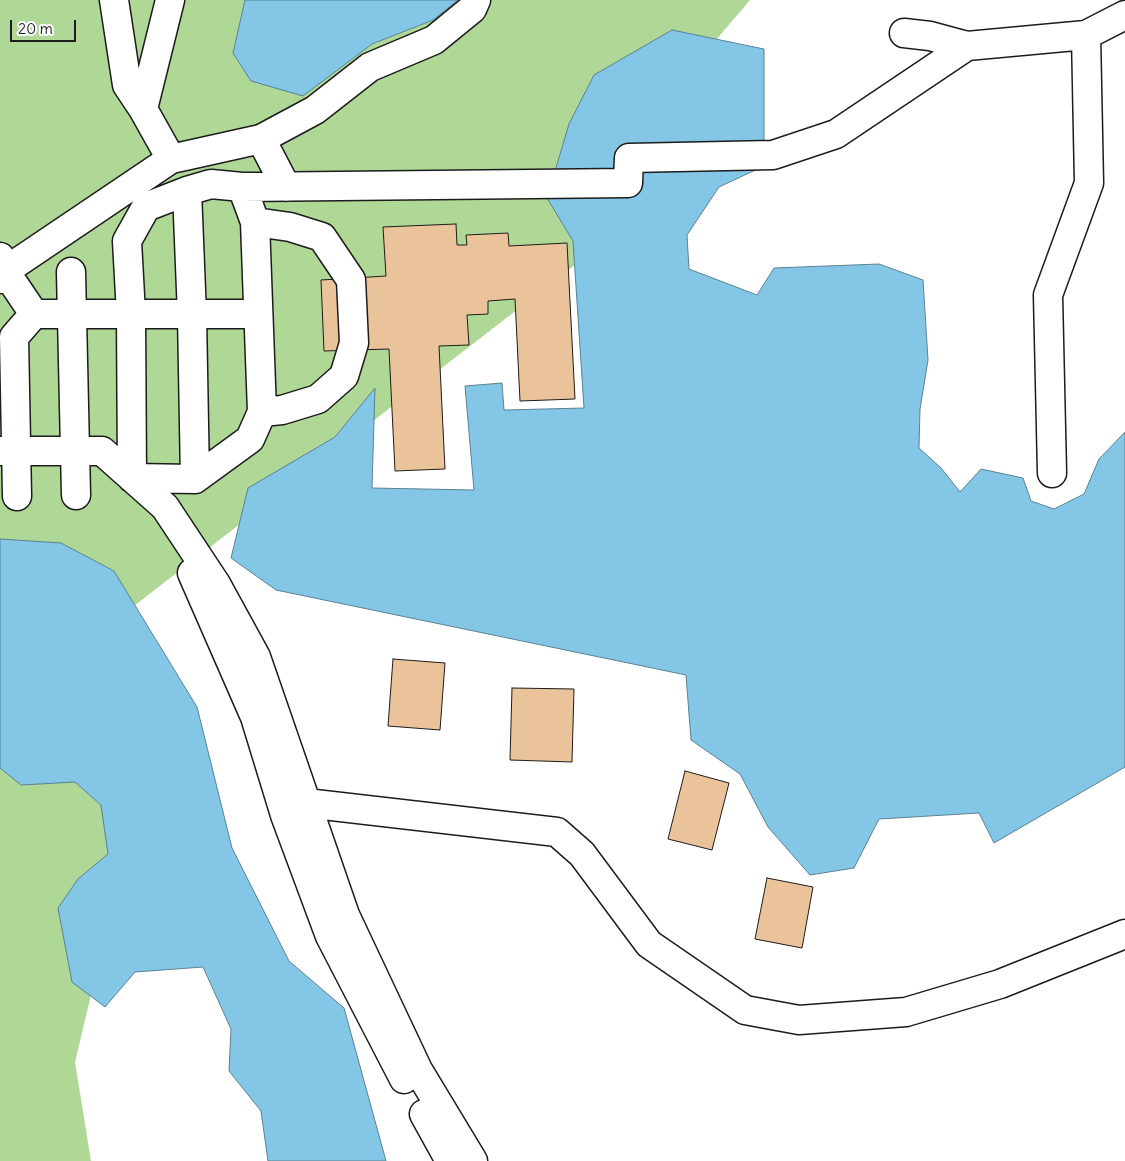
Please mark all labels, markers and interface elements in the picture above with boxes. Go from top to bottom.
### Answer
scale bar [12,10,79,42]
text: 20 m [18,19,53,38]

